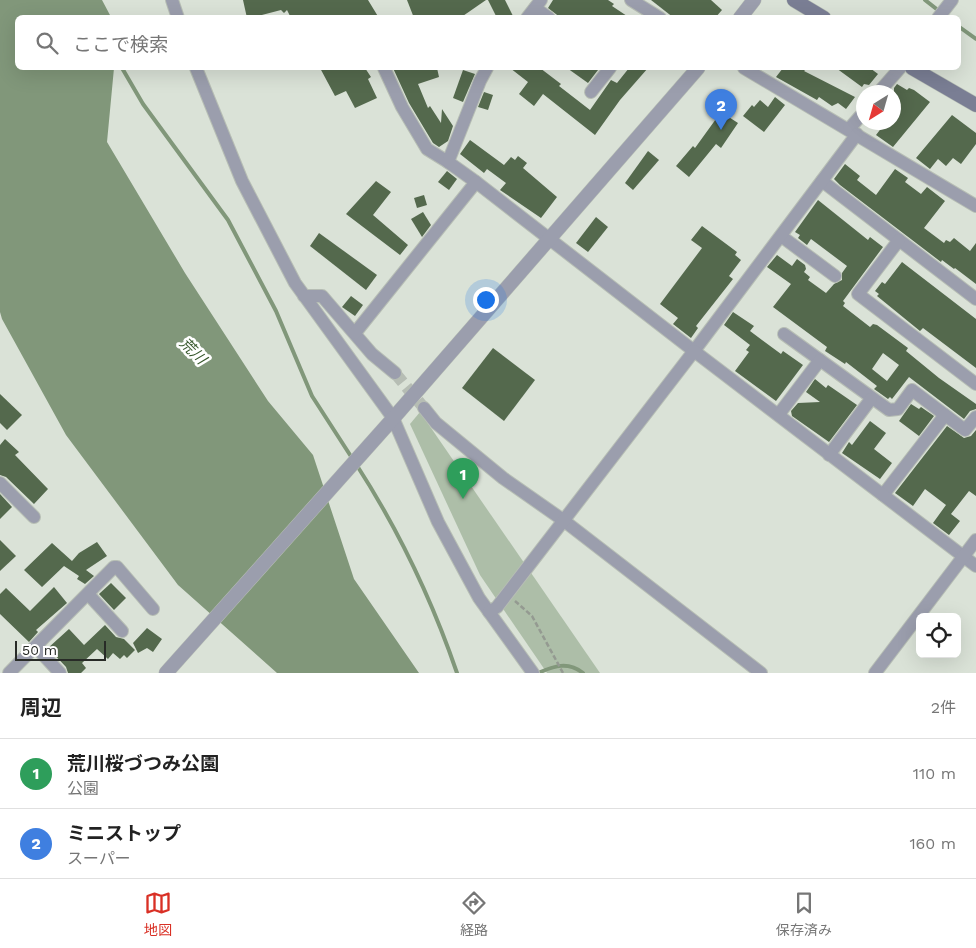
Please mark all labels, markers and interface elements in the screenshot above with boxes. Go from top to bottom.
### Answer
search box [15,15,961,70]
icon: search [33,29,61,57]
text: ここで検索 [73,33,168,56]
north arrow [856,85,901,130]
pin: 2 [705,89,737,130]
your location [473,287,499,313]
water label: 荒川 [176,334,211,369]
pin: 1 [447,458,479,499]
map controls [916,613,961,658]
button: locate [916,613,961,658]
scale bar [15,638,106,661]
text: 50 m [22,642,57,658]
text: 周辺 [20,695,62,720]
text: 2件 [931,698,956,717]
text: 荒川桜づつみ公園 [67,752,219,775]
text: 1 [33,764,39,783]
text: 110 m [913,764,956,783]
text: 公園 [67,779,99,798]
text: ミニストップ [67,822,181,845]
text: 2 [31,834,41,853]
text: 160 m [909,834,956,853]
text: スーパー [67,849,131,868]
tab: 地図 [144,889,172,939]
tab: 経路 [460,889,488,939]
tab: 保存済み [776,889,832,939]

